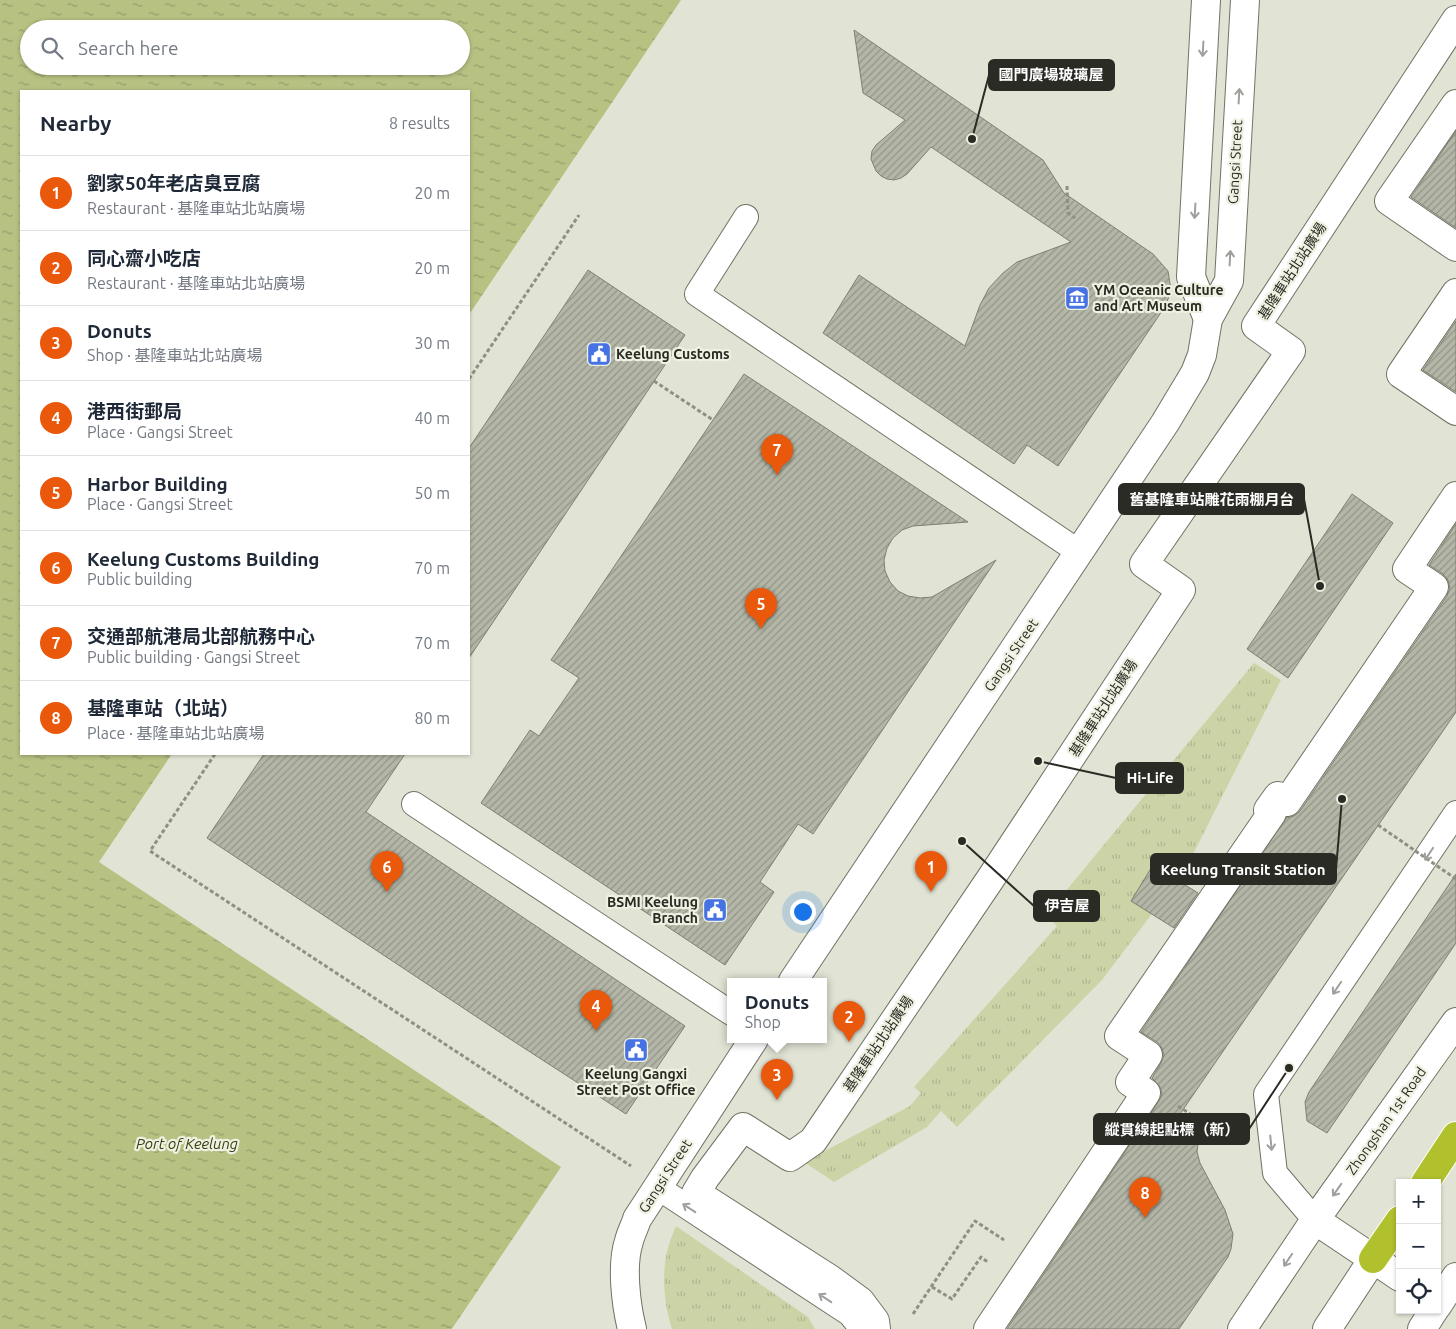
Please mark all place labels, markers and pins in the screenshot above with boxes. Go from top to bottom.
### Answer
callout: 國門廣場玻璃屋 [989,60,1114,90]
place label: YM Oceanic Culture and Art Museum [1094,282,1223,314]
museum icon: YM Oceanic Culture and Art Museum [1064,285,1090,311]
public building icon: Keelung Customs [586,341,612,367]
place label: Keelung Customs [616,346,730,362]
pin: 7 [761,434,793,475]
callout: 舊基隆車站雕花雨棚月台 [1119,484,1304,514]
pin: 5 [745,588,777,629]
callout: Hi-Life [1116,763,1183,793]
pin: 6 [371,851,403,892]
pin: 1 [915,851,947,892]
callout: Keelung Transit Station [1151,854,1336,884]
callout: 伊吉屋 [1034,891,1099,921]
place label: BSMI Keelung Branch [607,894,698,926]
public building icon: BSMI Keelung Branch [702,897,728,923]
pin: 4 [580,990,612,1031]
pin: 2 [833,1001,865,1042]
public building icon: Keelung Gangxi Street Post Office [623,1037,649,1063]
pin: 3 [761,1059,793,1100]
place label: Keelung Gangxi Street Post Office [576,1066,696,1098]
callout: 縱貫線起點標（新） [1094,1114,1249,1144]
pin: 8 [1129,1177,1161,1218]

